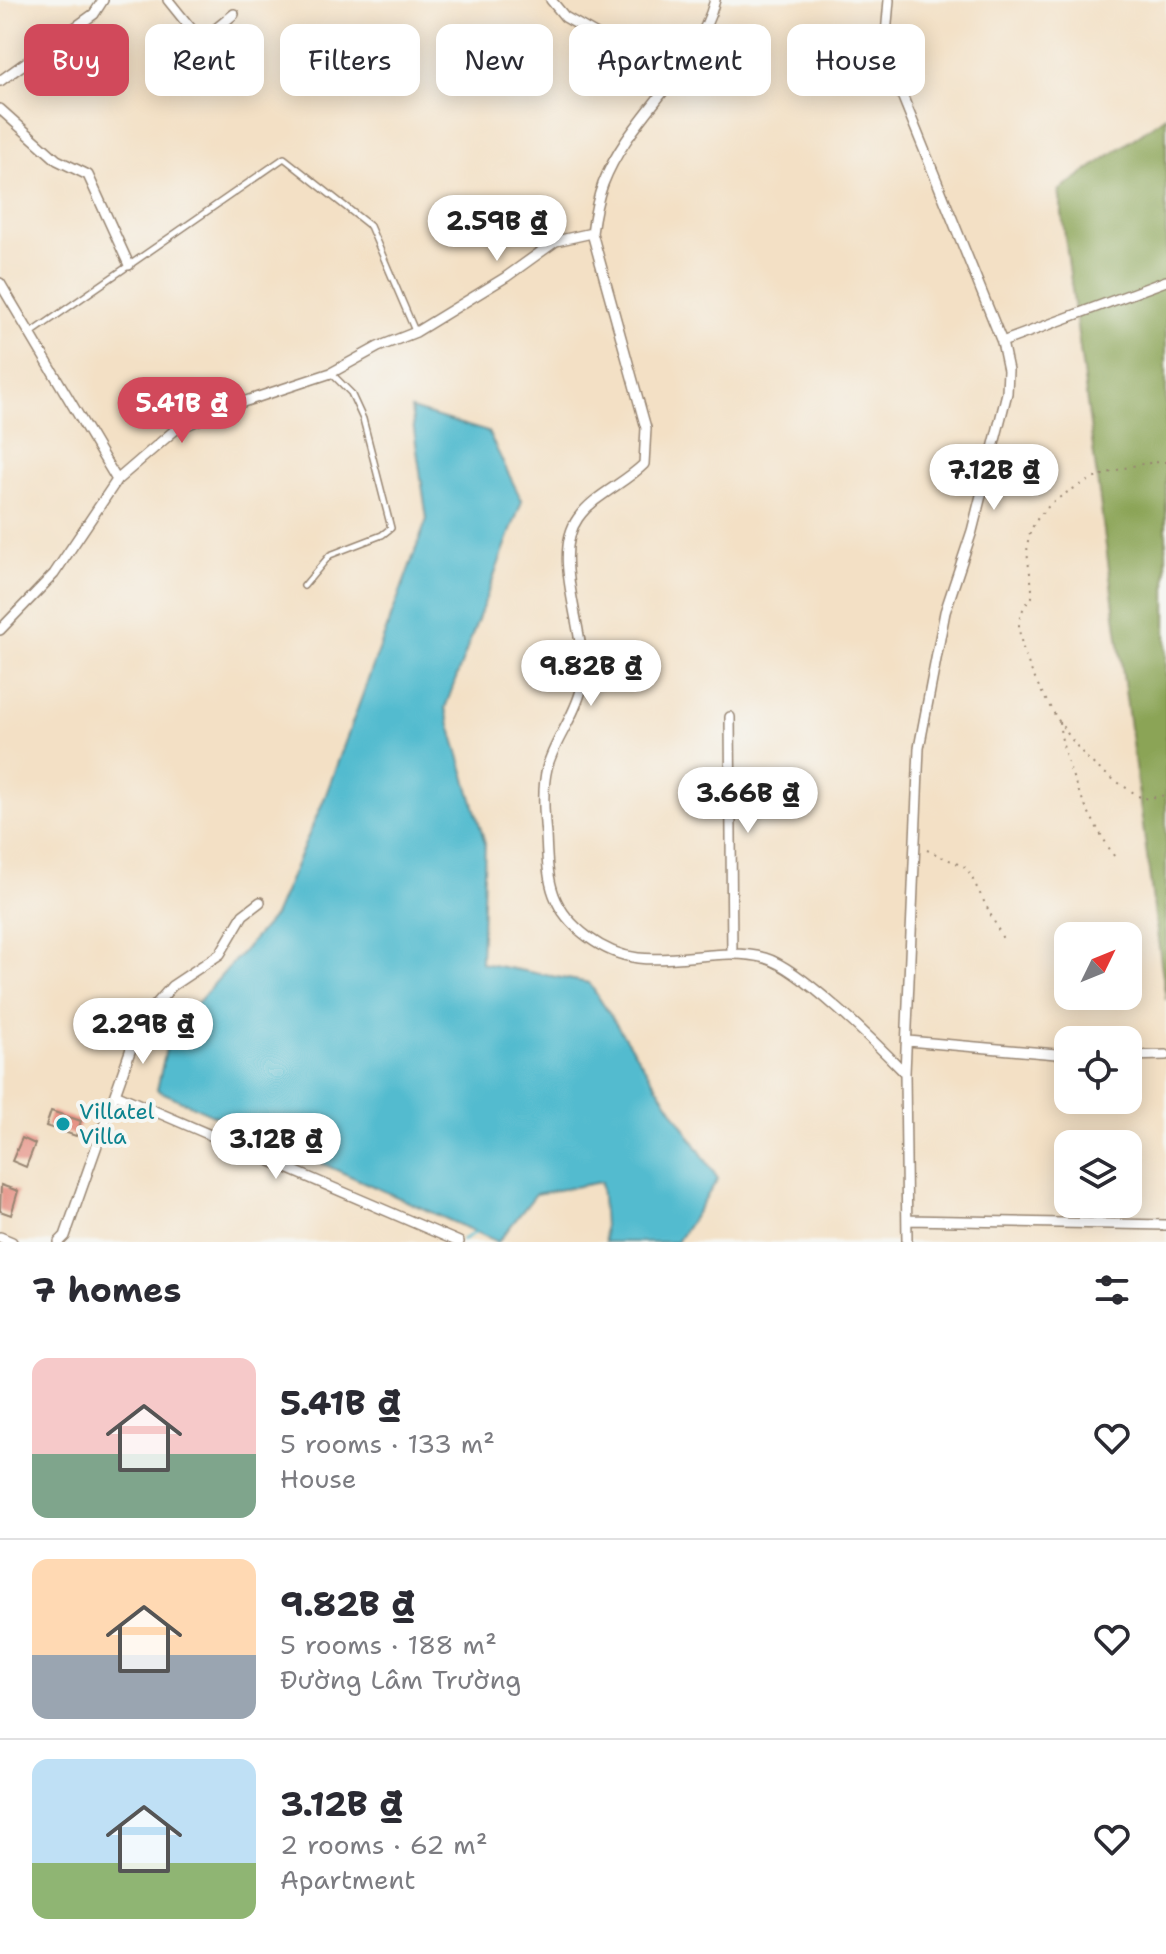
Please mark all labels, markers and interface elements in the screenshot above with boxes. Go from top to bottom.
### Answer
chip: Buy [24,24,129,96]
chip: Rent [145,24,264,96]
chip: Filters [280,24,420,96]
chip: New [436,24,553,96]
chip: Apartment [569,24,771,96]
chip: House [787,24,925,96]
pin: 2.59B ₫ [423,195,571,263]
text: 2.59B ₫ [446,203,548,238]
pin: 5.41B ₫ [108,377,256,445]
text: 5.41B ₫ [136,385,228,420]
pin: 7.12B ₫ [920,444,1068,512]
text: 7.12B ₫ [948,452,1040,487]
pin: 9.82B ₫ [517,640,665,708]
text: 9.82B ₫ [539,648,643,683]
pin: 3.66B ₫ [674,767,822,835]
text: 3.66B ₫ [696,775,800,810]
north arrow [1054,922,1142,1010]
map controls [1054,922,1142,1218]
pin: 2.29B ₫ [69,998,217,1066]
text: 2.29B ₫ [91,1006,195,1041]
button: locate [1054,1026,1142,1114]
place label: Villatel Villa [79,1097,155,1151]
pin: 3.12B ₫ [202,1113,350,1181]
marker: Villatel Villa [54,1115,72,1133]
text: 3.12B ₫ [229,1121,323,1156]
button: layers [1054,1130,1142,1218]
text: 7 homes [32,1267,181,1313]
icon: filters [1090,1268,1134,1312]
text: 5.41B ₫ [280,1380,401,1426]
icon: home [96,1390,192,1486]
icon: heart [1090,1416,1134,1460]
text: 5 rooms · 133 m² [280,1426,495,1461]
text: House [280,1461,356,1496]
text: 9.82B ₫ [280,1581,415,1627]
icon: home [96,1591,192,1687]
icon: heart [1090,1617,1134,1661]
text: 5 rooms · 188 m² [280,1627,497,1662]
text: Đường Lâm Trường [280,1662,521,1697]
text: 3.12B ₫ [280,1781,403,1827]
icon: home [96,1791,192,1887]
icon: heart [1090,1817,1134,1861]
text: 2 rooms · 62 m² [280,1827,488,1862]
text: Apartment [280,1862,416,1897]

